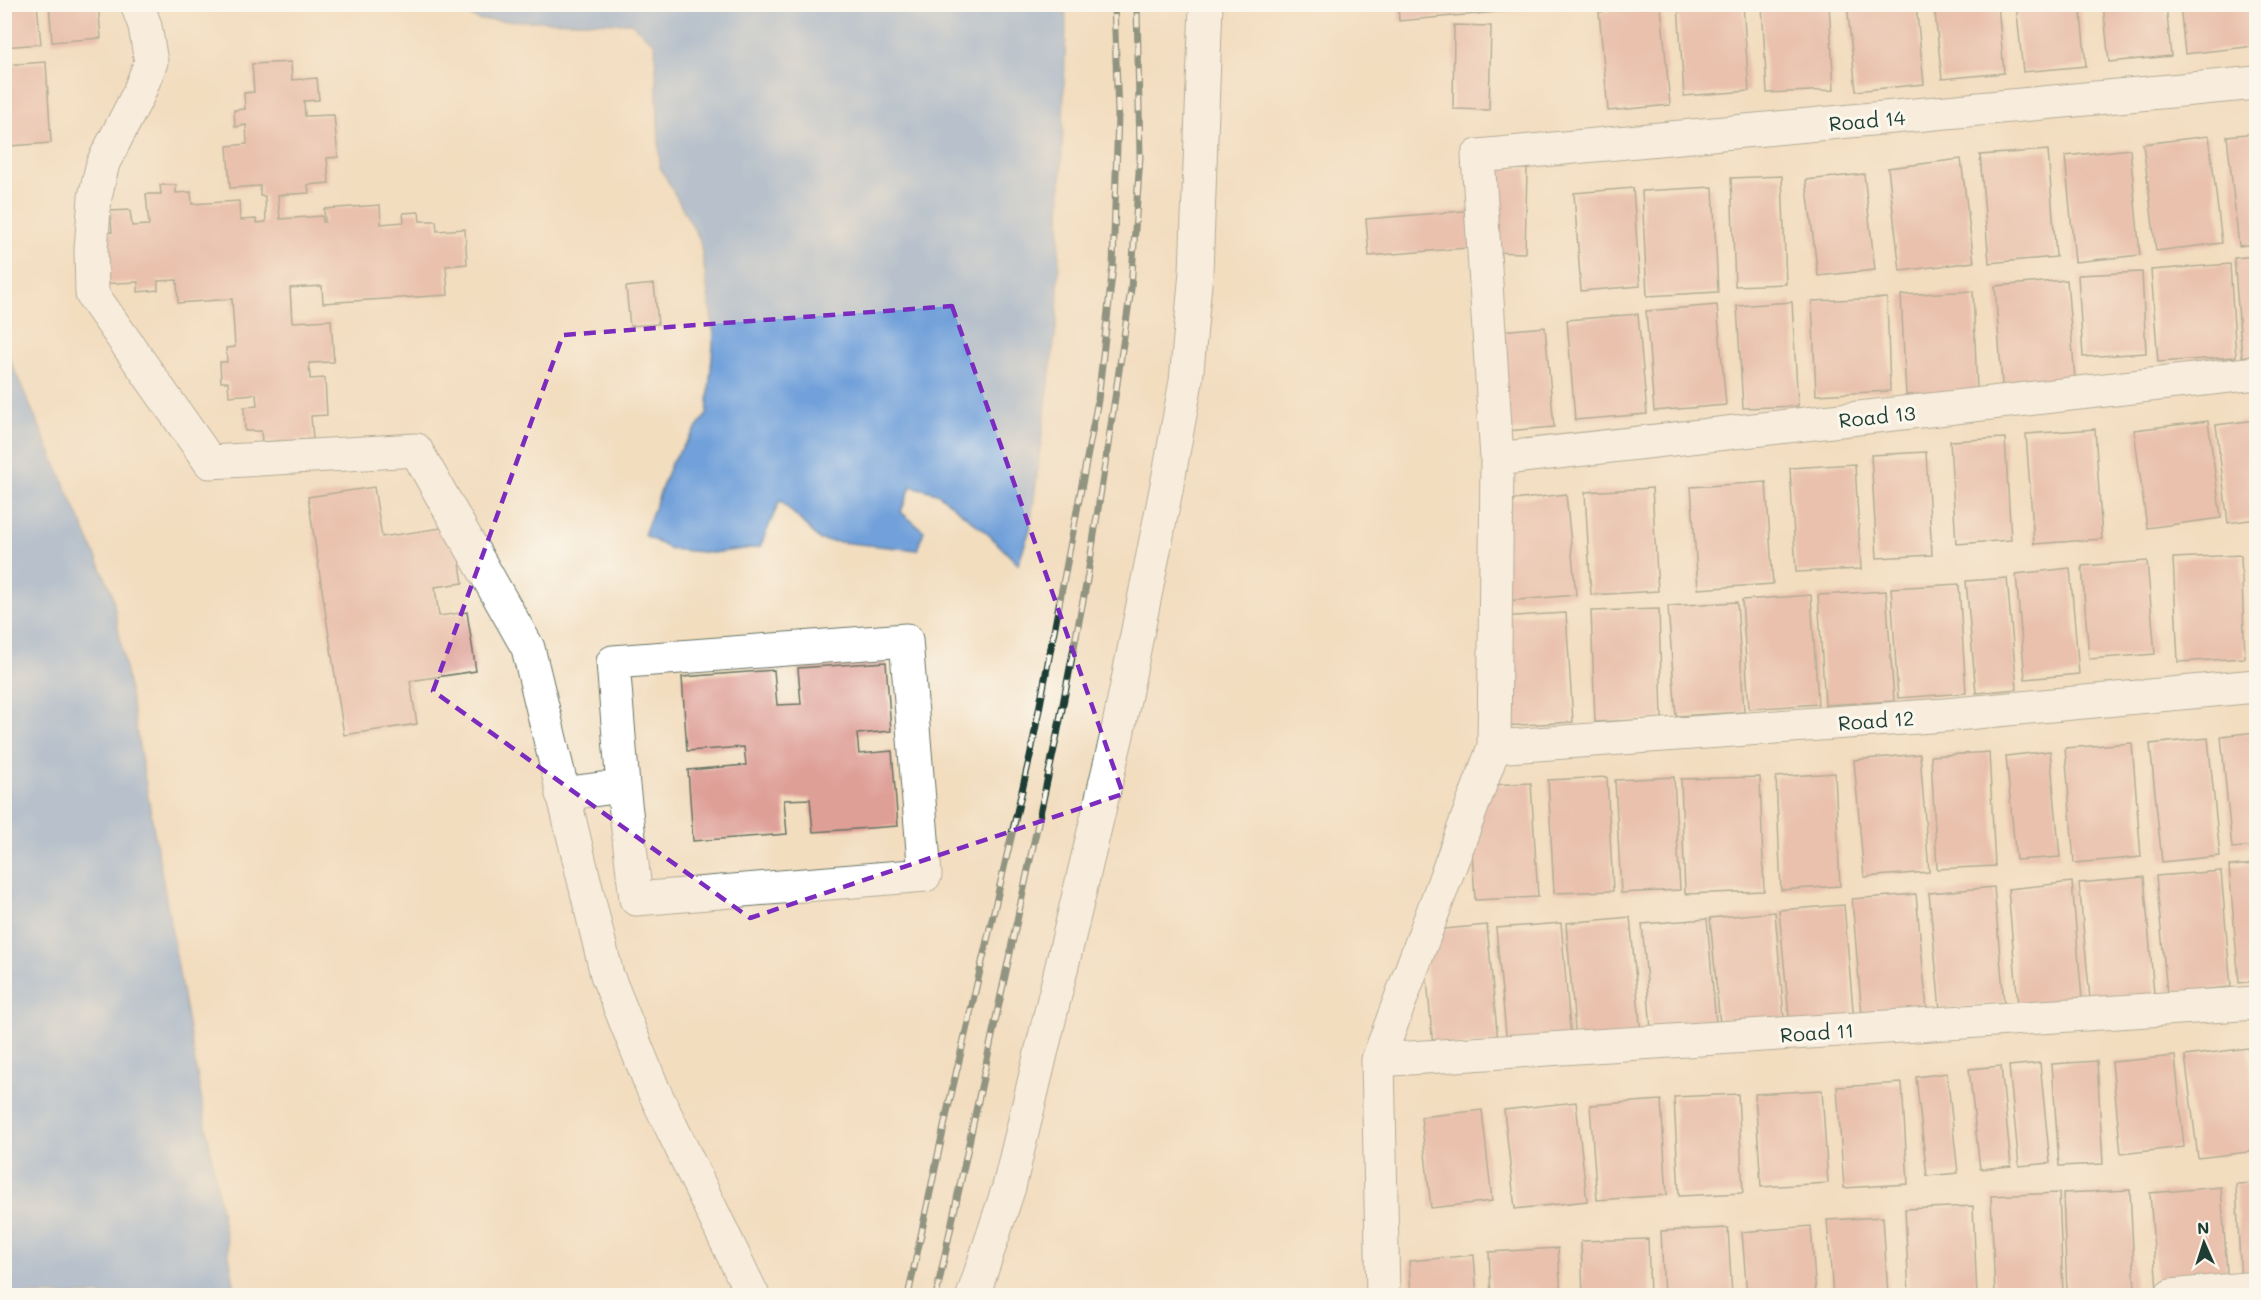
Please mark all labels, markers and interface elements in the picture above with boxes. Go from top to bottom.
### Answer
street label: Road 14 [1828,104,1907,136]
street label: Road 13 [1837,399,1917,433]
street label: Road 12 [1837,704,1915,736]
street label: Road 11 [1779,1016,1855,1048]
north arrow [2174,1213,2234,1273]
text: N [2197,1217,2210,1238]

